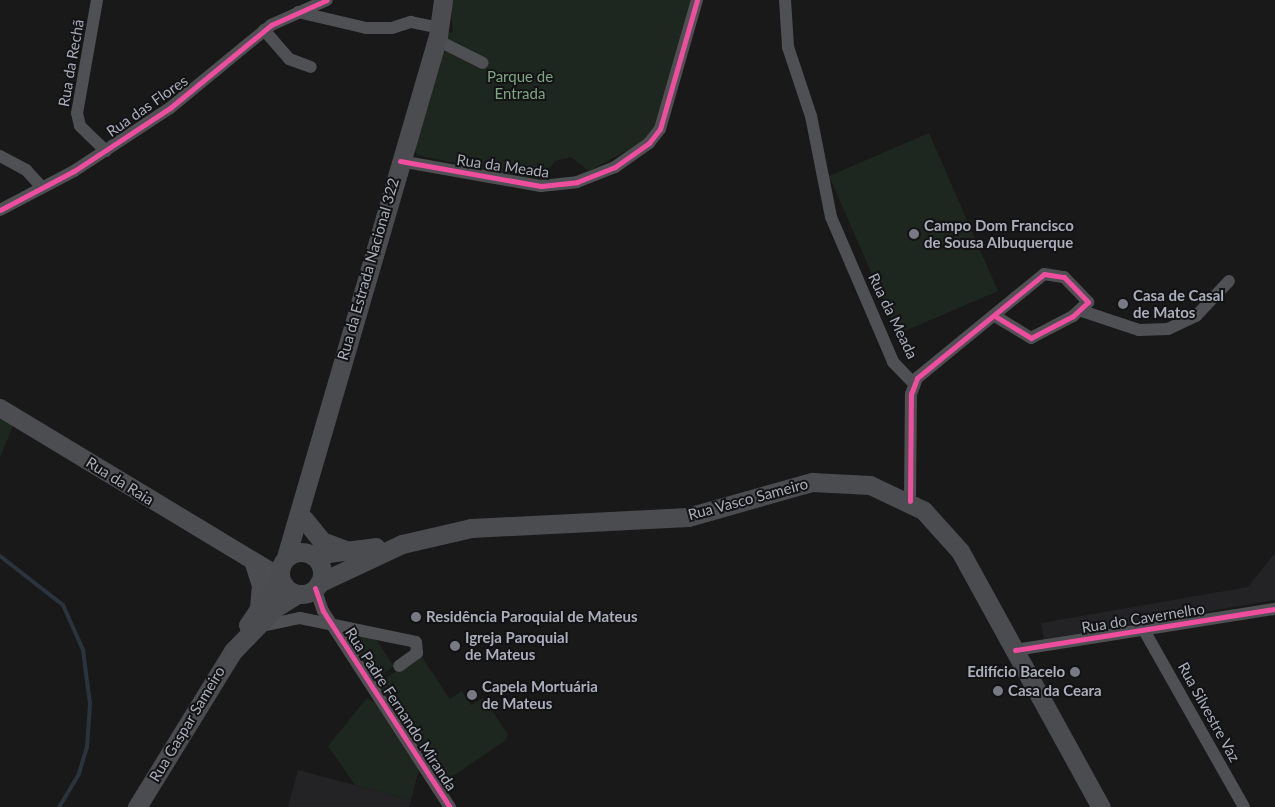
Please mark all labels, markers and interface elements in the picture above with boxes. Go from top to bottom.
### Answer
street label: Rua da Rechã [54,18,88,108]
park label: Parque de Entrada [487,67,553,102]
street label: Rua das Flores [103,71,191,141]
street label: Rua da Meada [456,151,550,181]
street label: Rua da Estrada Nacional 322 [333,176,403,362]
place label: Campo Dom Francisco de Sousa Albuquerque [924,216,1074,251]
marker: Campo Dom Francisco de Sousa Albuquerque [908,228,920,240]
street label: Rua da Meada [864,270,922,362]
place label: Casa de Casal de Matos [1133,286,1224,321]
marker: Casa de Casal de Matos [1117,298,1129,310]
street label: Rua da Raia [83,453,157,509]
street label: Rua Vasco Sameiro [686,474,810,524]
street label: Rua do Cavernelho [1080,599,1206,637]
place label: Residência Paroquial de Mateus [426,608,637,626]
marker: Residência Paroquial de Mateus [410,611,422,623]
street label: Rua Padre Fernando Miranda [341,624,461,794]
place label: Igreja Paroquial de Mateus [465,628,568,663]
marker: Igreja Paroquial de Mateus [449,640,461,652]
street label: Rua Silvestre Vaz [1174,659,1244,765]
street label: Rua Gaspar Sameiro [145,663,229,785]
place label: Edifício Bacelo [967,663,1065,681]
marker: Edifício Bacelo [1069,666,1081,678]
place label: Capela Mortuária de Mateus [482,677,598,712]
place label: Casa da Ceara [1008,682,1102,700]
marker: Casa da Ceara [992,685,1004,697]
marker: Capela Mortuária de Mateus [466,689,478,701]

